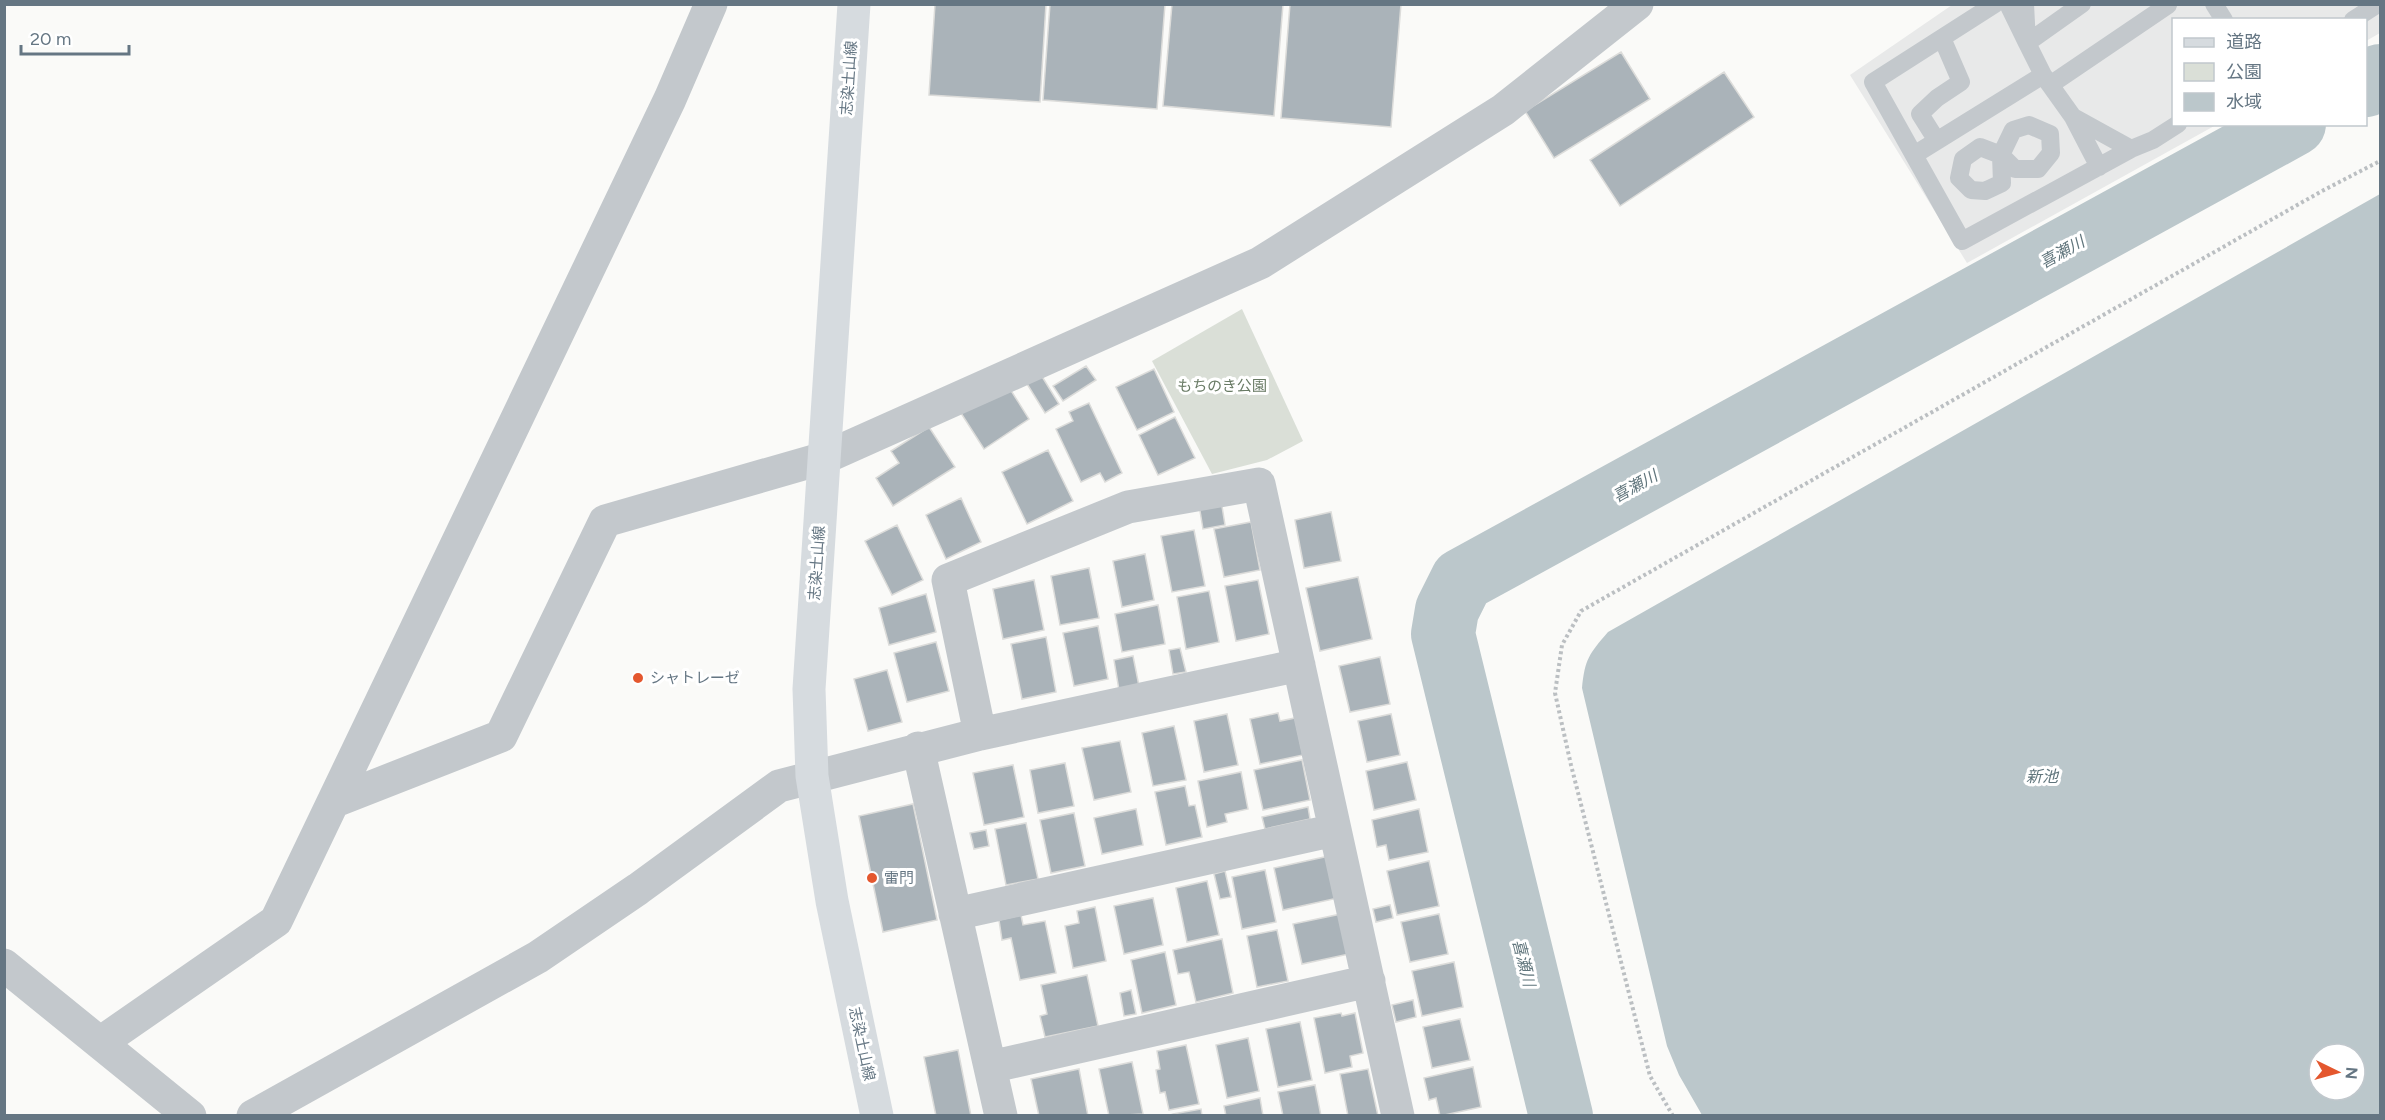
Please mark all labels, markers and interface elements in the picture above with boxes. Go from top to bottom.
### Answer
scale bar [21,18,129,56]
legend [2172,18,2367,126]
text: 20 m [30,28,71,50]
text: 道路 [2226,31,2262,53]
street label: 志染土山線 [837,40,861,116]
text: 公園 [2226,61,2262,83]
text: 水域 [2226,91,2262,113]
water label: 喜瀬川 [2036,231,2089,272]
park label: もちのき公園 [1177,377,1267,395]
water label: 喜瀬川 [1609,465,1662,506]
street label: 志染土山線 [805,525,829,601]
place label: シャトレーゼ [650,669,740,687]
marker: シャトレーゼ [631,671,645,685]
water label: 新池 [2026,767,2060,786]
place label: 雷門 [884,869,914,887]
marker: 雷門 [865,871,879,885]
water label: 喜瀬川 [1509,937,1540,991]
street label: 志染土山線 [845,1005,879,1083]
north arrow [2307,1042,2367,1102]
text: N [2341,1066,2361,1080]

